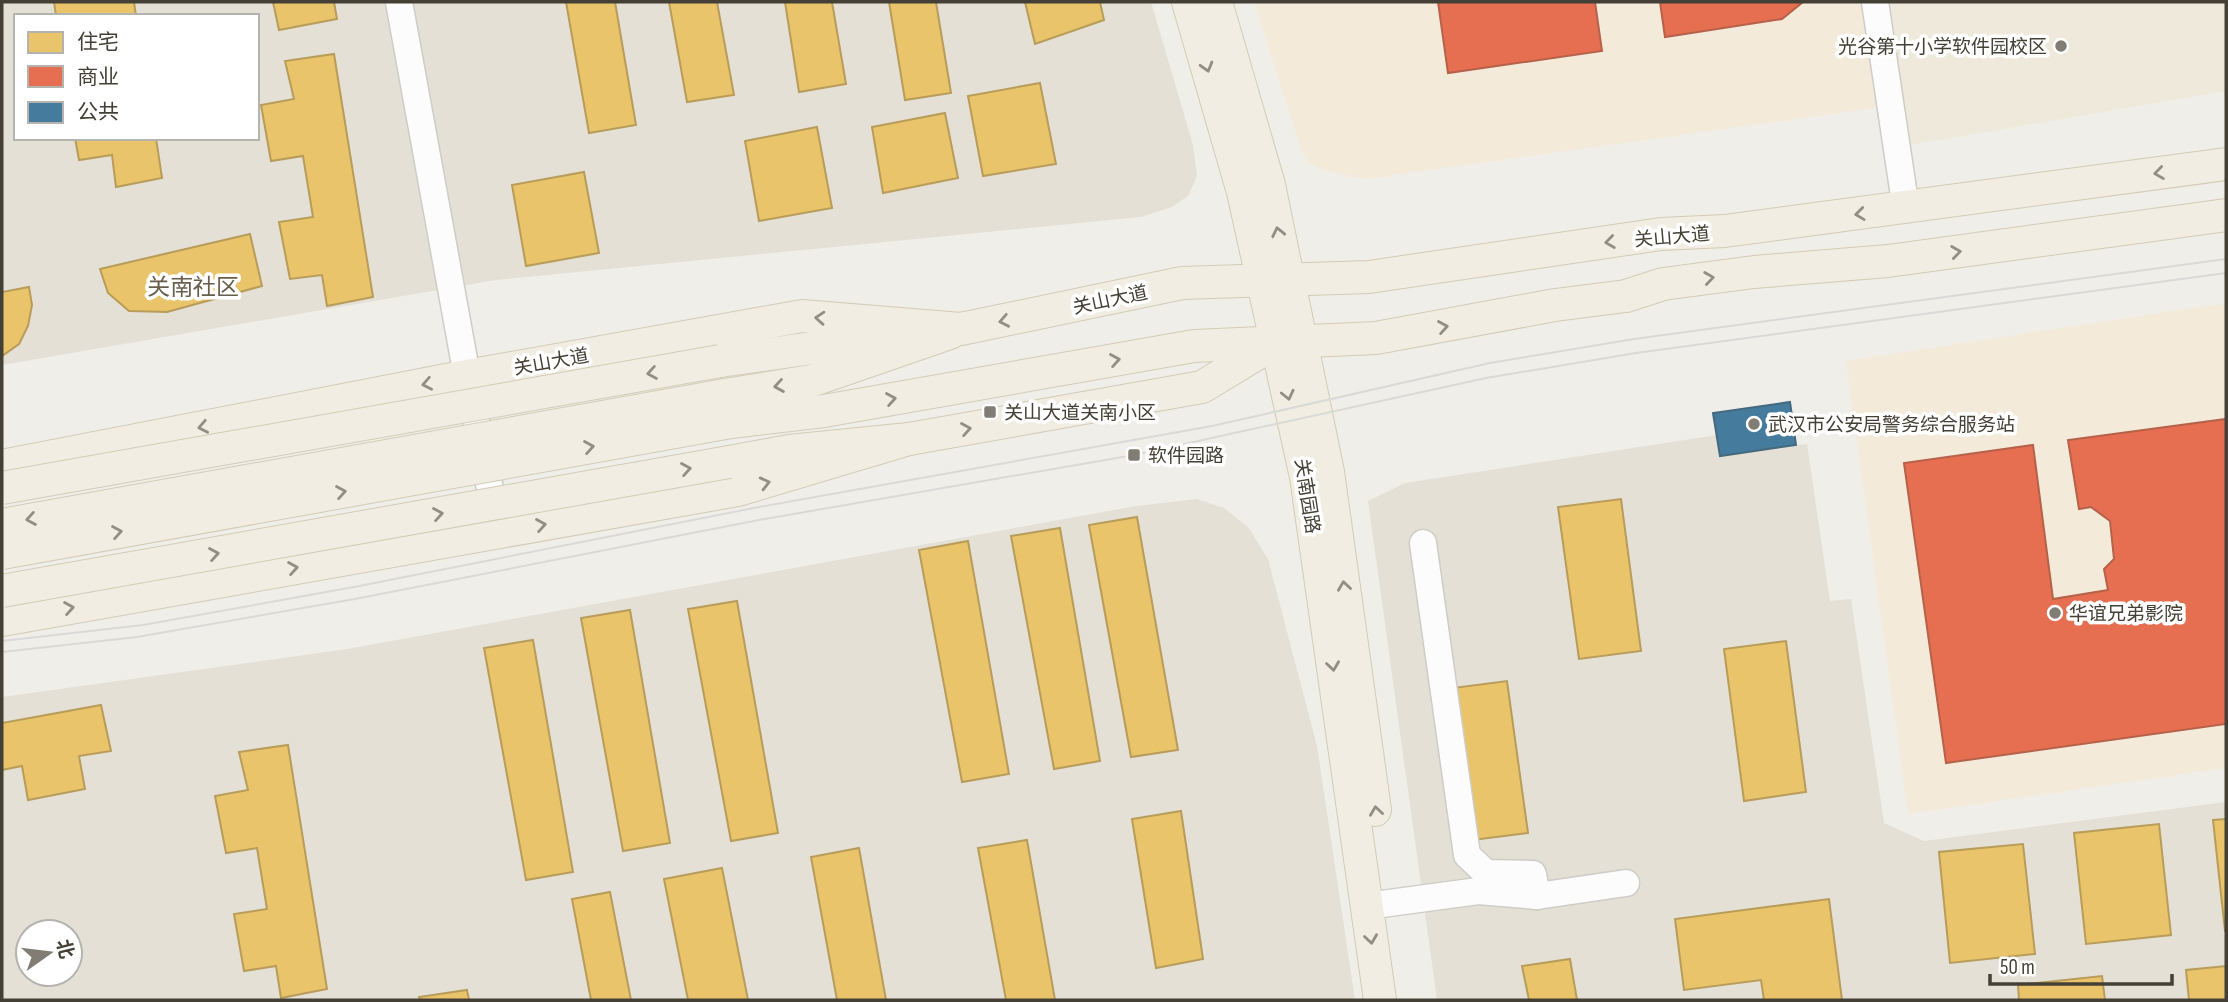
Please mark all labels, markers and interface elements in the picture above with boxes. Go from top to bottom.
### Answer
legend [14,14,259,140]
text: 住宅 [77,30,119,55]
place label: 光谷第十小学软件园校区 [1838,36,2047,59]
marker: 光谷第十小学软件园校区 [2053,38,2069,54]
one-way arrow [1198,61,1213,73]
text: 商业 [77,65,119,90]
text: 公共 [77,100,119,125]
one-way arrow [2153,166,2165,181]
one-way arrow [1855,207,1866,222]
street label: 关山大道 [1633,223,1711,252]
one-way arrow [1272,226,1287,238]
one-way arrow [1604,234,1616,249]
one-way arrow [1950,245,1961,260]
one-way arrow [1703,271,1714,286]
district label: 关南社区 [147,274,239,302]
street label: 关山大道 [1071,281,1150,320]
one-way arrow [814,311,825,326]
one-way arrow [998,312,1010,327]
one-way arrow [1437,320,1449,335]
street label: 关山大道 [512,345,591,380]
one-way arrow [1109,353,1121,368]
one-way arrow [646,365,658,380]
one-way arrow [421,376,433,391]
one-way arrow [773,378,785,393]
one-way arrow [1280,389,1294,401]
one-way arrow [885,392,897,407]
place label: 关山大道关南小区 [1004,402,1156,425]
marker: 关山大道关南小区 [982,404,998,420]
place label: 武汉市公安局警务综合服务站 [1768,414,2015,437]
marker: 武汉市公安局警务综合服务站 [1746,416,1762,432]
one-way arrow [197,419,209,434]
one-way arrow [960,422,972,437]
one-way arrow [583,440,595,455]
place label: 软件园路 [1148,445,1224,468]
marker: 软件园路 [1126,447,1142,463]
street label: 关南园路 [1289,457,1324,536]
one-way arrow [680,463,692,478]
one-way arrow [759,477,771,491]
one-way arrow [335,485,347,500]
one-way arrow [432,507,444,522]
one-way arrow [25,511,37,526]
one-way arrow [535,518,547,533]
one-way arrow [111,525,123,540]
one-way arrow [208,547,220,562]
one-way arrow [287,562,299,577]
one-way arrow [1337,580,1352,592]
one-way arrow [63,601,75,616]
place label: 华谊兄弟影院 [2069,603,2183,626]
marker: 华谊兄弟影院 [2047,605,2063,621]
one-way arrow [1325,660,1340,671]
one-way arrow [1368,805,1383,817]
north arrow [14,918,84,988]
one-way arrow [1364,933,1379,945]
text: 北 [51,937,77,961]
scale bar [1990,942,2172,986]
text: 50 m [2000,955,2035,980]

